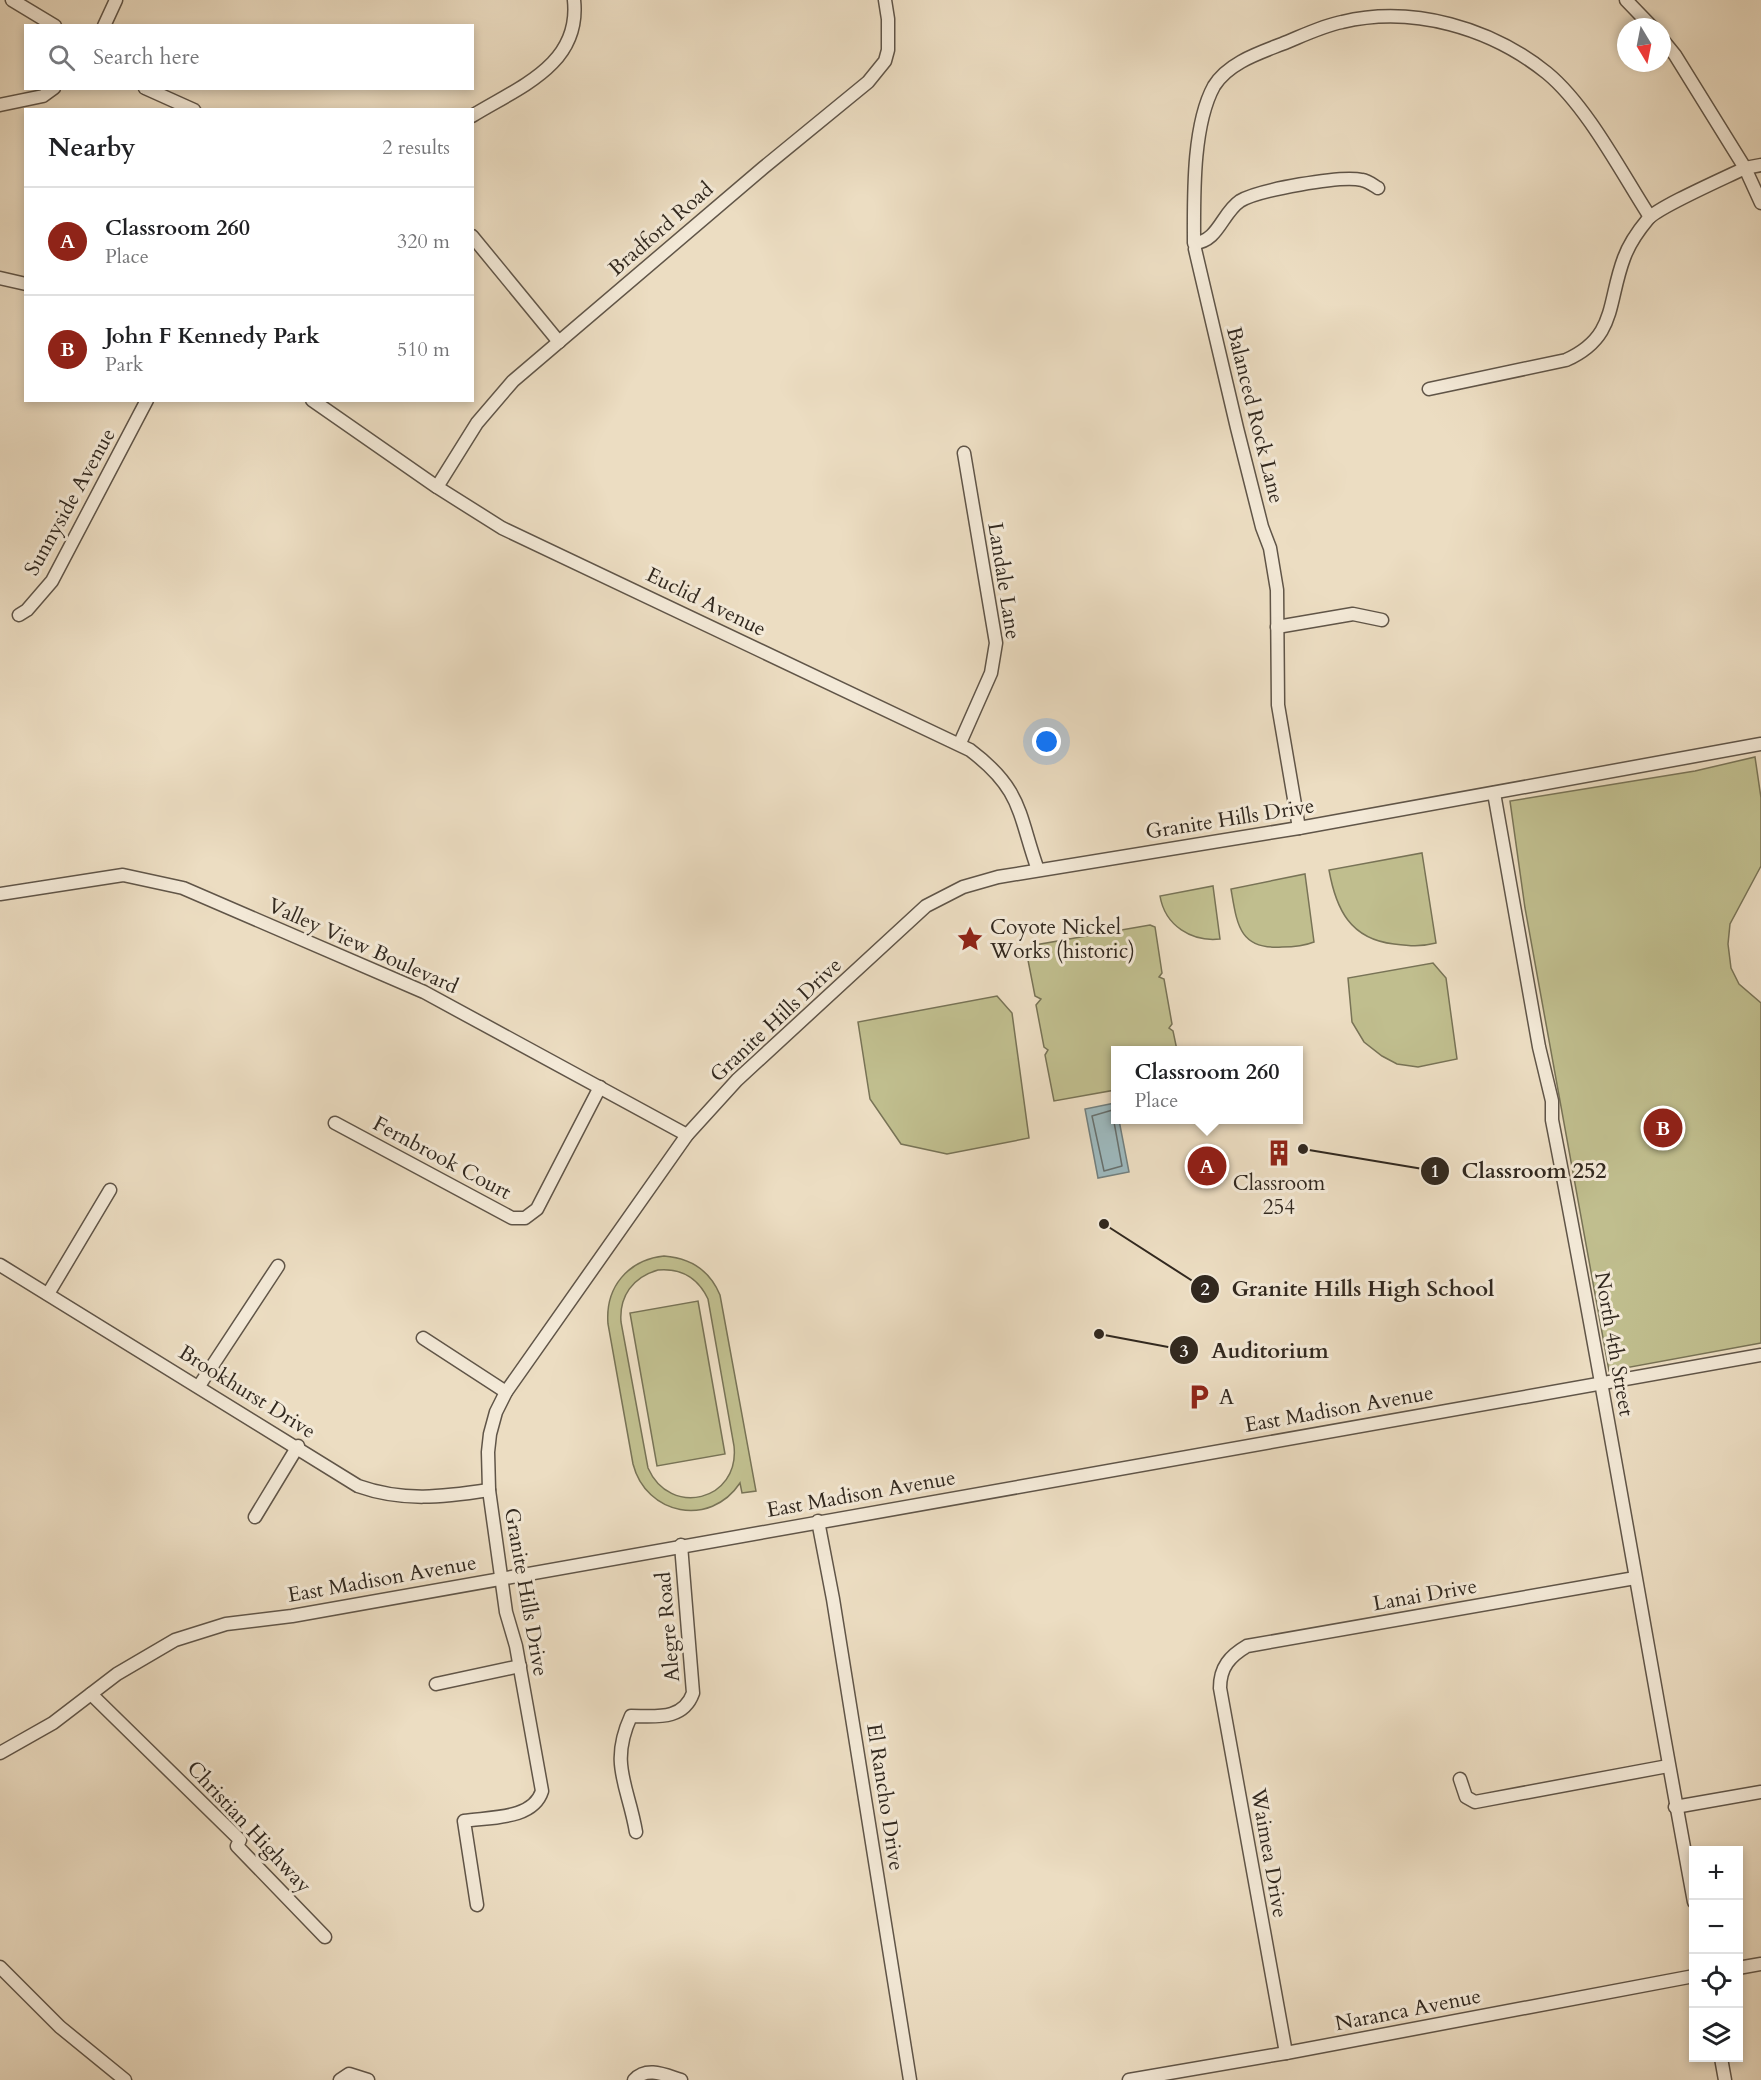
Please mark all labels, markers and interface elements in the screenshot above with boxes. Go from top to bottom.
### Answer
north arrow [1617,18,1671,72]
search box [24,24,474,90]
icon: search [45,41,78,74]
text: Search here [93,42,200,72]
text: Nearby [48,130,136,165]
text: 2 results [382,134,450,161]
street label: Bradford Road [602,175,720,283]
text: Classroom 260 [105,213,250,243]
text: A [60,228,75,255]
text: 320 m [397,228,450,255]
text: Place [105,243,149,270]
text: John F Kennedy Park [105,321,320,351]
street label: Balanced Rock Lane [1219,324,1291,506]
text: B [60,336,75,363]
text: 510 m [397,336,450,363]
text: Park [105,351,143,378]
street label: Sunnyside Avenue [17,423,123,581]
street label: Landale Lane [980,521,1028,641]
street label: Euclid Avenue [641,560,771,644]
your location [1032,727,1061,756]
street label: Granite Hills Drive [1143,791,1317,847]
street label: Valley View Boulevard [263,891,463,1001]
place label: Coyote Nickel Works (historic) [989,913,1135,966]
place icon: Coyote Nickel Works (historic) [955,924,985,954]
street label: Granite Hills Drive [704,951,848,1089]
popup [1111,1046,1303,1124]
text: Classroom 260 [1135,1057,1280,1087]
text: Place [1135,1087,1178,1114]
pin: B [1644,1106,1682,1150]
street label: Fernbrook Court [368,1109,517,1207]
building icon: Classroom 254 [1264,1138,1294,1168]
pin: A [1188,1144,1226,1188]
callout: Classroom 252 [1420,1151,1619,1191]
text: Classroom 252 [1462,1156,1607,1186]
text: 1 [1430,1159,1440,1184]
place label: Classroom 254 [1233,1169,1326,1222]
callout: Granite Hills High School [1190,1269,1507,1309]
street label: North 4th Street [1587,1270,1641,1419]
text: Granite Hills High School [1231,1274,1495,1304]
text: 2 [1200,1277,1210,1302]
callout: Auditorium [1169,1330,1340,1370]
text: Auditorium [1211,1336,1330,1366]
street label: Brookhurst Drive [173,1338,321,1446]
text: 3 [1179,1339,1189,1364]
street label: East Madison Avenue [1242,1378,1436,1440]
parking icon: A [1184,1382,1214,1412]
place label: A [1219,1383,1234,1412]
street label: East Madison Avenue [764,1463,958,1525]
street label: Granite Hills Drive [497,1505,555,1679]
street label: East Madison Avenue [285,1548,479,1610]
street label: Alegre Road [649,1571,687,1683]
street label: Lanai Drive [1371,1572,1479,1618]
street label: El Rancho Drive [859,1721,911,1873]
street label: Christian Highway [180,1755,318,1899]
street label: Waimea Drive [1243,1785,1295,1920]
map controls [1689,1846,1743,2062]
button: + [1689,1846,1743,1900]
button: − [1689,1900,1743,1954]
button: locate [1689,1954,1743,2008]
street label: Naranca Avenue [1333,1982,1483,2038]
button: layers [1689,2008,1743,2062]

